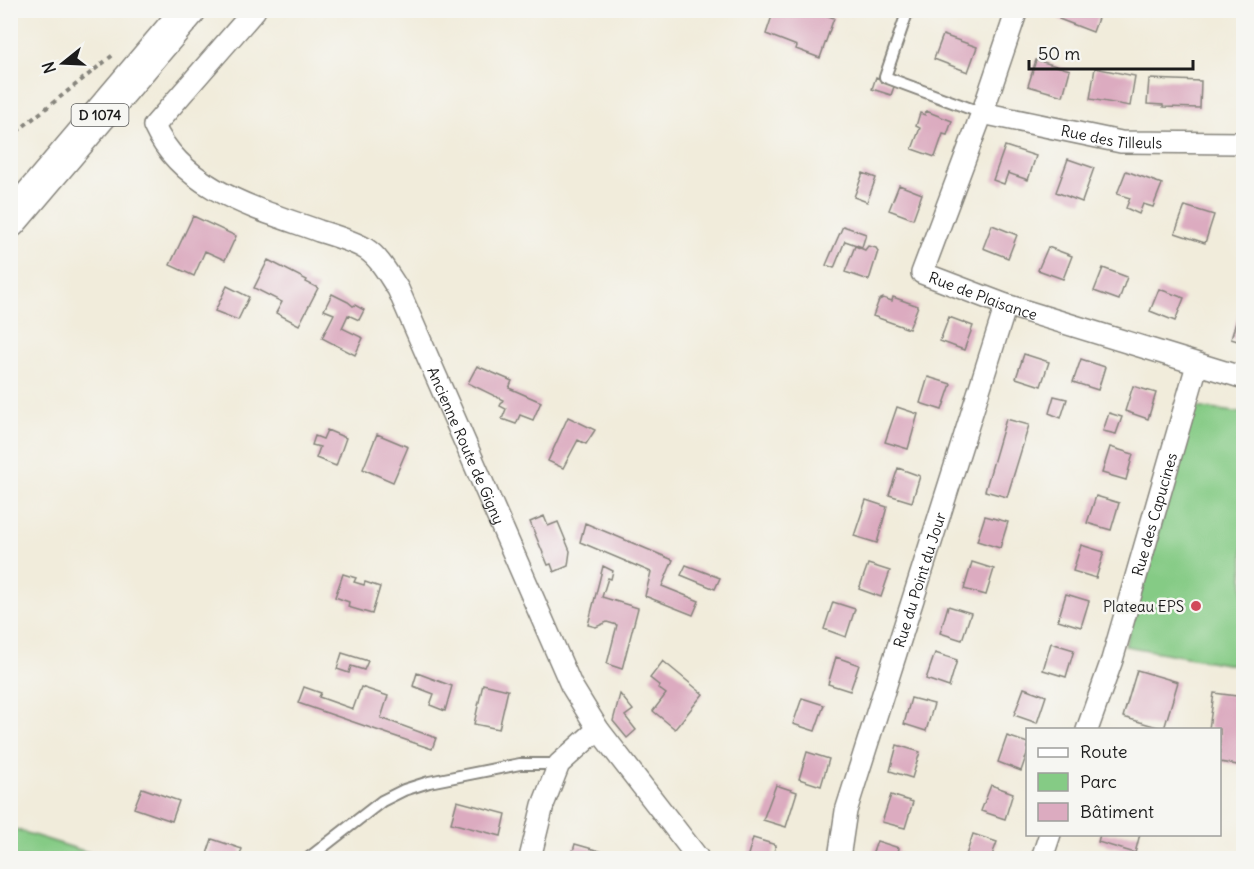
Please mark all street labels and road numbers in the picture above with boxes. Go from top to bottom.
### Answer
road number: D 1074 [72,104,128,126]
street label: Rue des Tilleuls [1059,120,1162,152]
street label: Rue de Plaisance [926,267,1040,324]
street label: Ancienne Route de Gigny [424,364,509,527]
street label: Rue des Capucines [1127,450,1181,578]
street label: Rue du Point du Jour [889,510,949,650]

